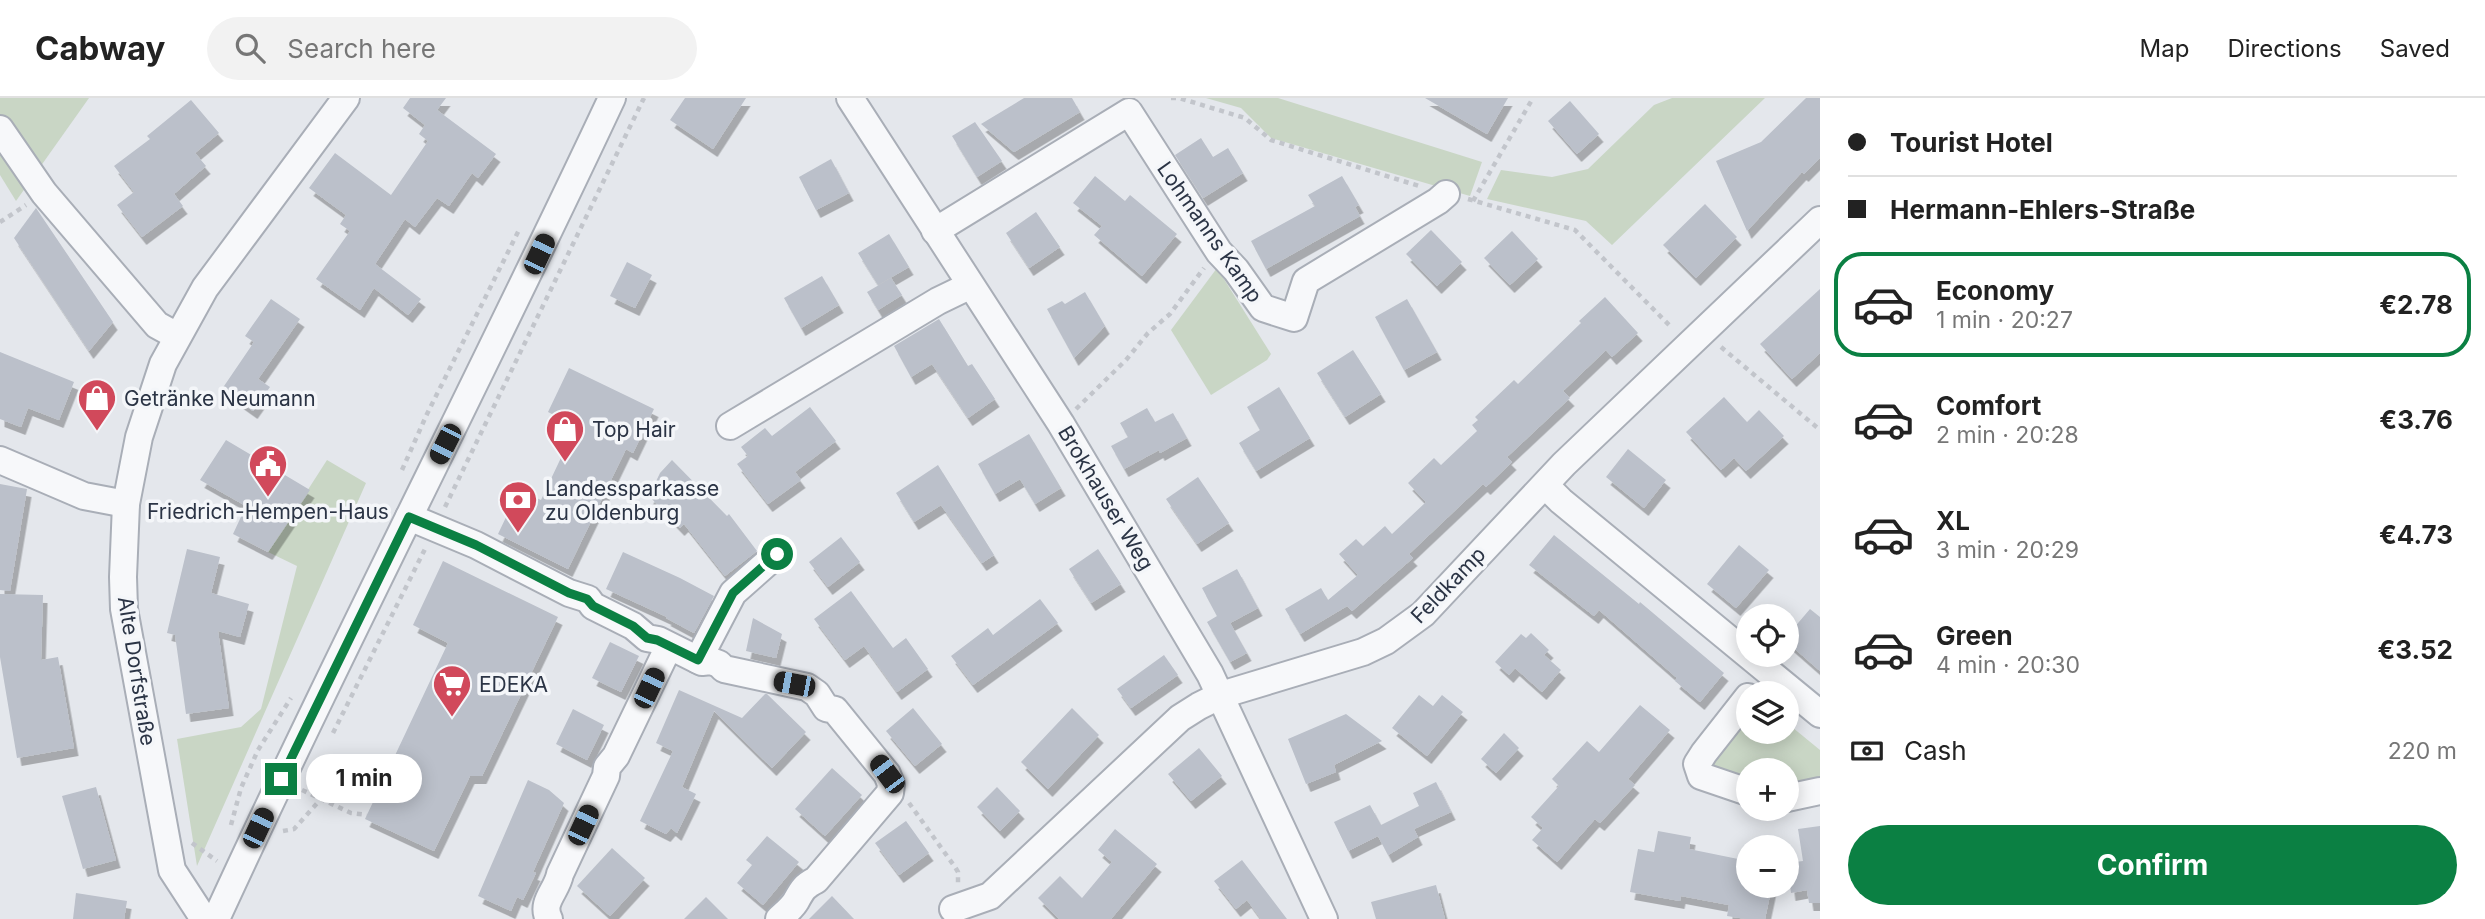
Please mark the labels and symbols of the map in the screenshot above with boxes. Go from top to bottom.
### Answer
street label: Lohmanns Kamp [1152,157,1268,307]
car [521,231,558,277]
shop icon: Getränke Neumann [76,377,118,432]
place label: Getränke Neumann [124,386,316,411]
shop icon: Top Hair [544,408,586,463]
place label: Top Hair [592,417,676,442]
car [427,421,464,467]
street label: Brokhauser Weg [1053,421,1159,575]
public building icon: Friedrich-Hempen-Haus [247,443,289,498]
place label: Landessparkasse zu Oldenburg [545,476,719,525]
bank icon: Landessparkasse zu Oldenburg [497,479,539,534]
place label: Friedrich-Hempen-Haus [147,499,389,524]
route start [761,538,793,570]
street label: Feldkamp [1406,542,1490,628]
street label: Alte Dorfstraße [113,595,161,747]
supermarket icon: EDEKA [431,663,473,718]
car [631,665,668,711]
car [772,670,817,698]
place label: EDEKA [479,672,548,697]
car [866,751,909,797]
callout: 1 min [306,754,421,804]
route end [265,763,297,795]
car [565,802,602,848]
car [240,805,277,851]

